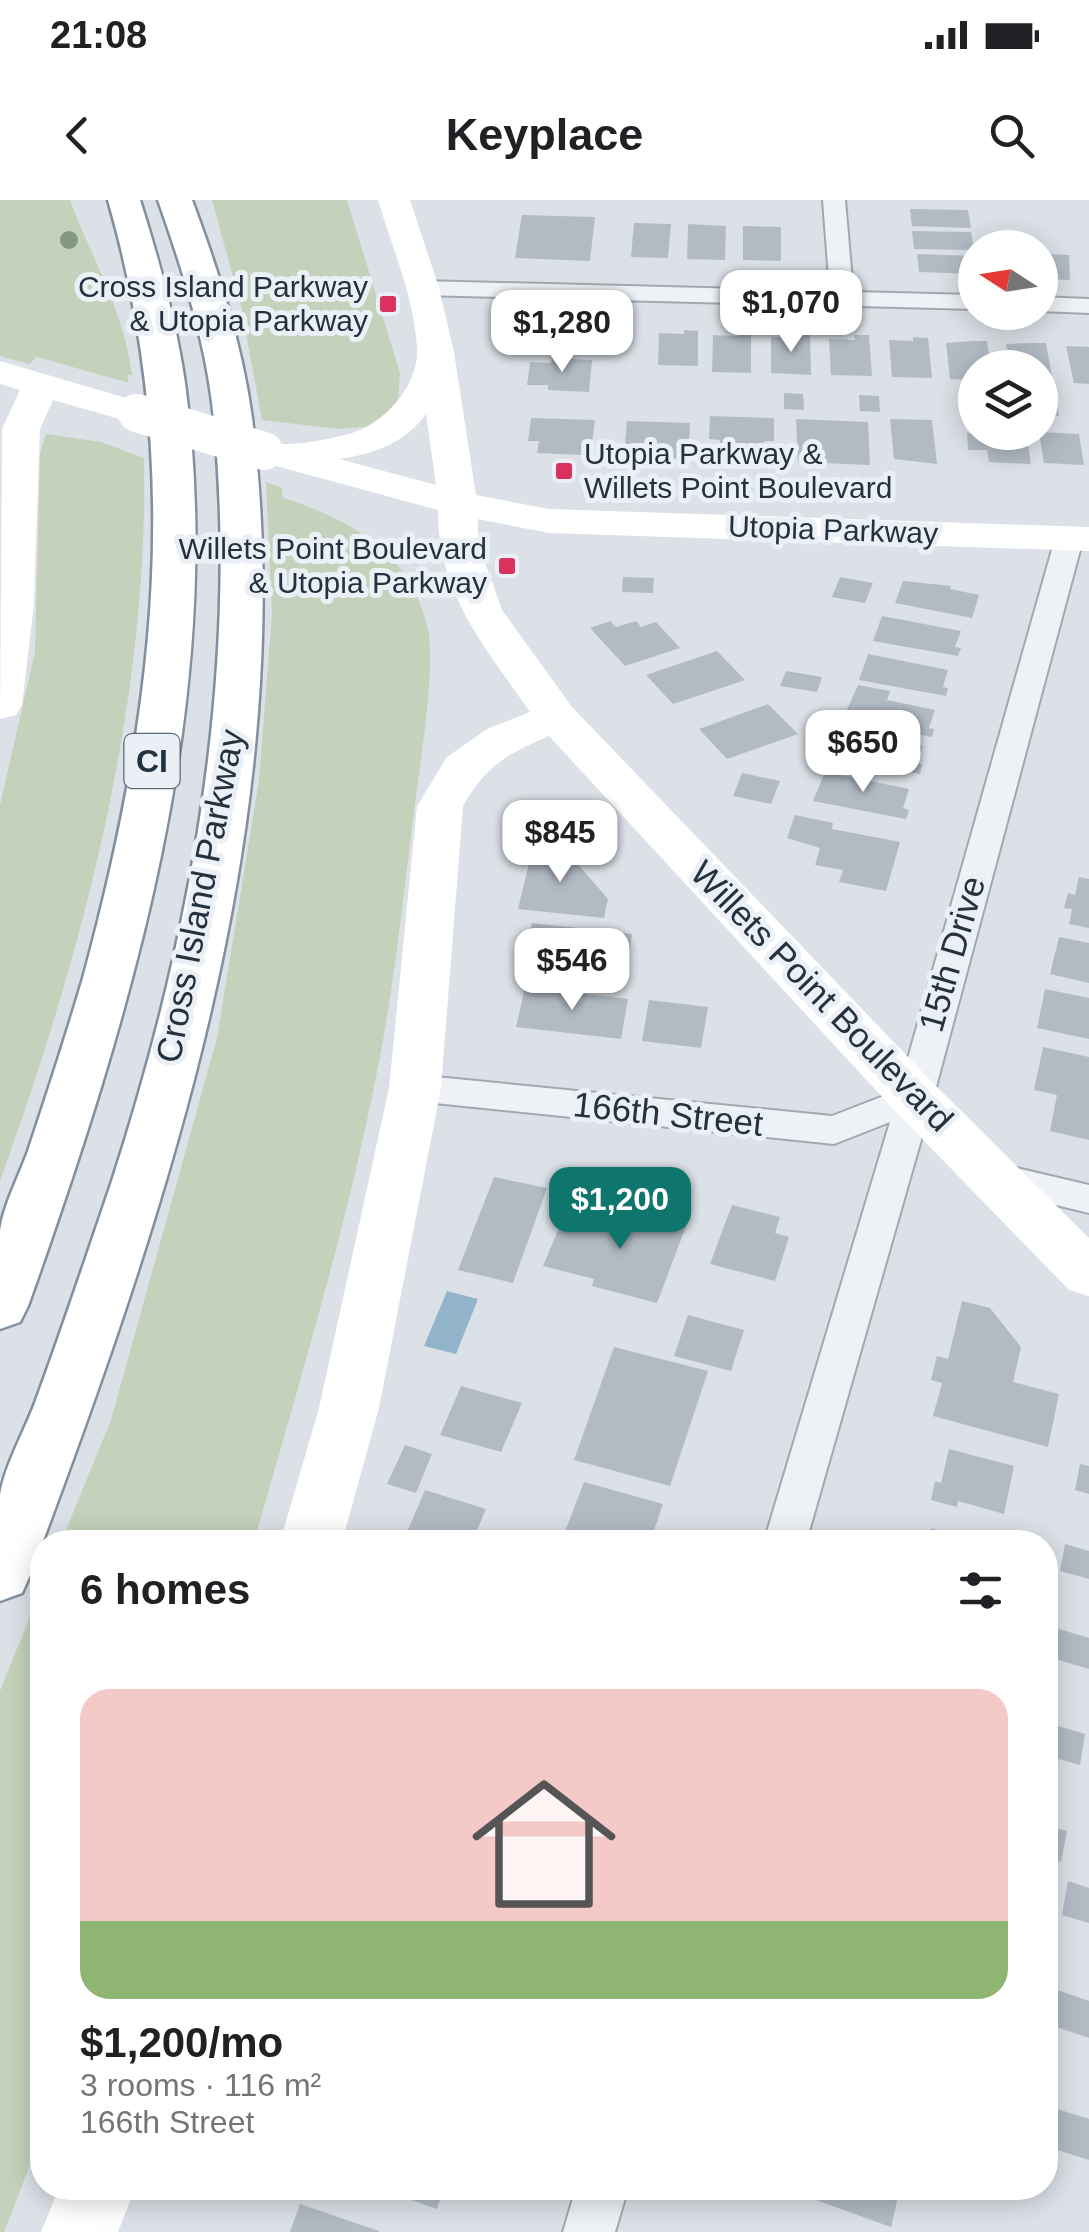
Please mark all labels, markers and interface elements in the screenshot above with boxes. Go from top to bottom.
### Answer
text: 21:08 [50,14,147,56]
icon: back [50,108,105,163]
icon: search [984,108,1039,163]
text: Keyplace [446,109,643,160]
north arrow [958,230,1058,330]
map controls [958,230,1058,450]
place label: Cross Island Parkway & Utopia Parkway [78,270,368,337]
pin: $1,070 [710,270,872,355]
text: $1,070 [742,284,840,320]
pin: $1,280 [481,290,643,375]
marker: Cross Island Parkway & Utopia Parkway [377,293,399,315]
text: $1,280 [513,304,611,340]
button: layers [958,350,1058,450]
place label: Utopia Parkway & Willets Point Boulevard [584,437,892,504]
marker: Utopia Parkway & Willets Point Boulevard [553,460,575,482]
street label: Utopia Parkway [727,509,939,550]
place label: Willets Point Boulevard & Utopia Parkway [179,532,487,599]
marker: Willets Point Boulevard & Utopia Parkway [496,555,518,577]
pin: $650 [804,710,922,795]
text: $650 [827,724,899,760]
street label: Cross Island Parkway [148,726,251,1066]
road number: CI [124,734,180,788]
pin: $845 [501,800,619,885]
text: $845 [524,814,596,850]
street label: Willets Point Boulevard [683,853,961,1139]
street label: 15th Drive [911,872,992,1036]
pin: $546 [513,928,631,1013]
text: $546 [536,942,608,978]
street label: 166th Street [571,1084,765,1143]
pin: $1,200 [539,1167,701,1252]
text: $1,200 [571,1181,669,1217]
icon: filters [953,1563,1008,1618]
text: 6 homes [80,1566,250,1613]
icon: home [454,1754,634,1934]
text: $1,200/mo [80,2019,283,2066]
text: 3 rooms · 116 m² [80,2067,321,2103]
text: 166th Street [80,2104,254,2140]

